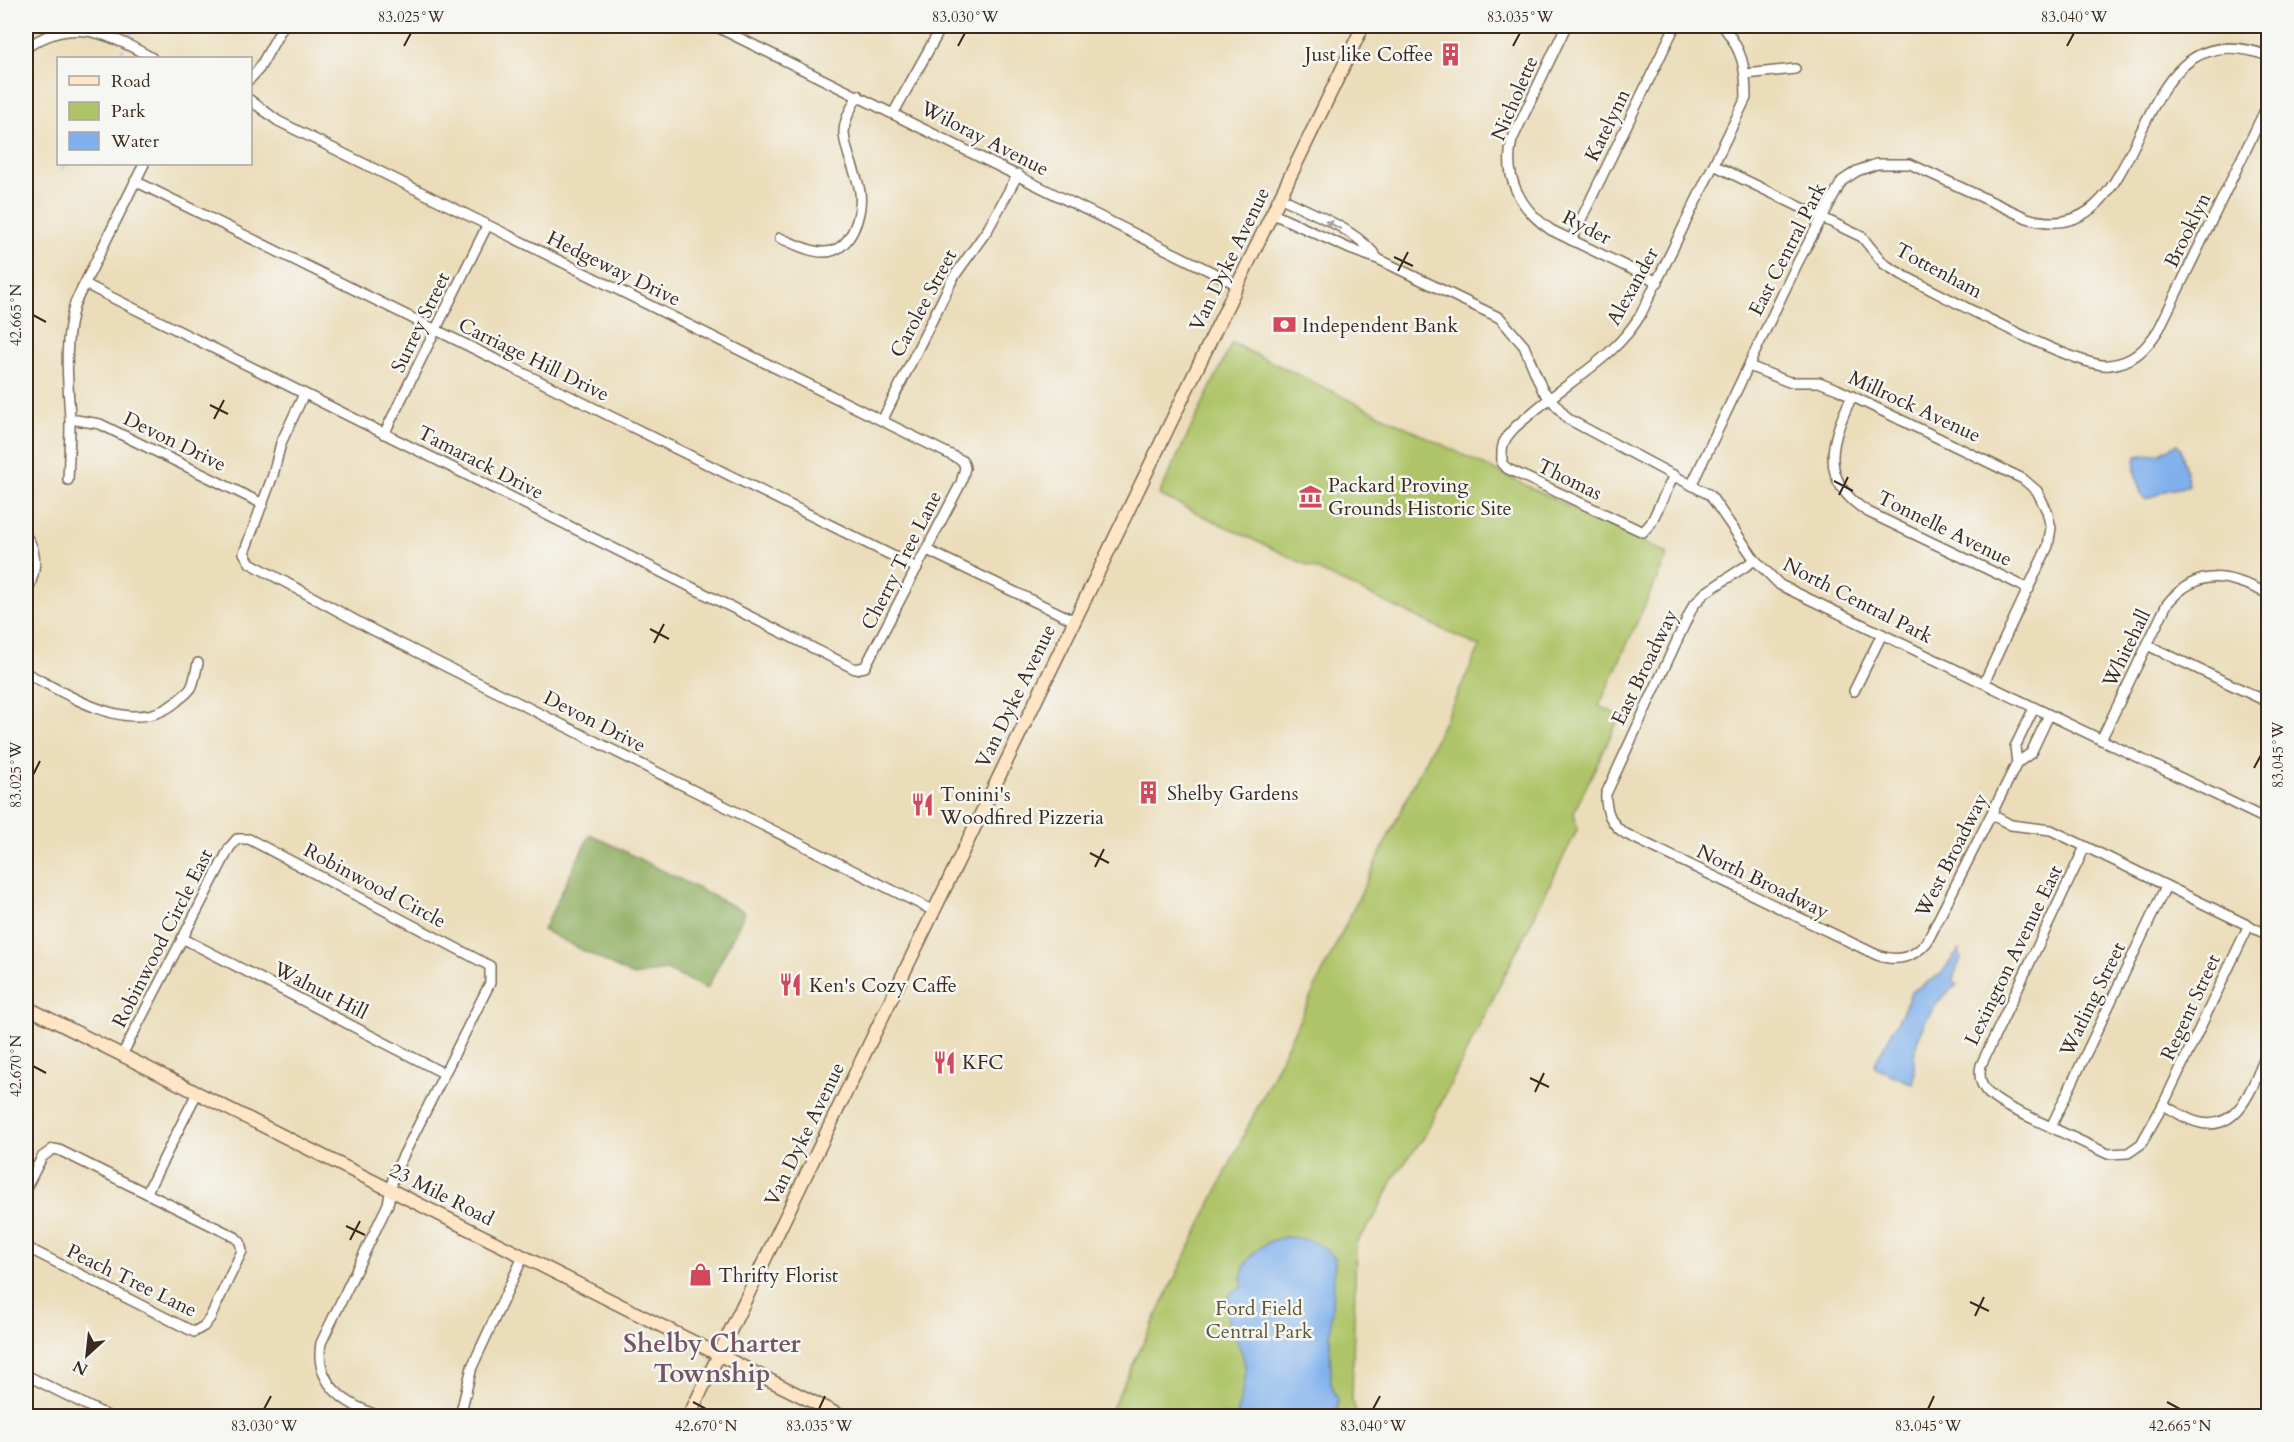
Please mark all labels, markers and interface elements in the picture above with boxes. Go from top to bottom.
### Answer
text: 83.025°W [378,7,445,27]
text: 83.030°W [932,7,999,27]
text: 83.035°W [1487,7,1554,27]
text: 83.040°W [2041,7,2108,27]
place label: Just like Coffee [1302,41,1433,68]
building icon: Just like Coffee [1438,41,1464,67]
street label: Nicholette [1485,52,1544,145]
legend [57,57,252,165]
text: Road [111,69,151,94]
street label: Katelynn [1578,84,1637,166]
street label: Wiloray Avenue [915,94,1053,182]
text: Park [111,99,146,124]
text: Water [110,129,160,154]
street label: East Central Park [1742,178,1833,321]
street label: Van Dyke Avenue [1183,183,1276,336]
street label: Brooklyn [2158,188,2217,272]
street label: Ryder [1558,204,1616,251]
one-way arrow [1324,220,1341,230]
street label: Hedgeway Drive [542,224,685,313]
street label: Tottenham [1890,236,1987,305]
street label: Alexander [1600,242,1665,330]
street label: Carolee Street [884,244,964,362]
street label: Surrey Street [384,267,457,377]
text: 42.665°N [6,283,26,346]
street label: Carriage Hill Drive [454,311,614,408]
bank icon: Independent Bank [1271,312,1297,338]
place label: Independent Bank [1302,312,1458,339]
street label: Millrock Avenue [1844,364,1985,449]
street label: Devon Drive [119,405,231,478]
street label: Tamarack Drive [413,419,549,506]
street label: Thomas [1533,452,1607,507]
place label: Packard Proving Grounds Historic Site [1328,472,1512,522]
museum icon: Packard Proving Grounds Historic Site [1297,484,1323,510]
street label: Tonnelle Avenue [1873,484,2017,573]
street label: Cherry Tree Lane [855,486,948,634]
street label: North Central Park [1778,551,1938,650]
street label: East Broadway [1605,604,1684,730]
street label: Whitehall [2095,605,2157,693]
street label: Van Dyke Avenue [969,620,1062,773]
street label: Devon Drive [539,684,651,759]
text: 83.045°W [2268,721,2288,788]
text: 83.025°W [6,741,26,808]
building icon: Shelby Gardens [1136,780,1162,806]
place label: Shelby Gardens [1167,780,1298,807]
place label: Tonini's Woodfired Pizzeria [939,781,1104,831]
street label: West Broadway [1908,788,1994,923]
restaurant icon: Tonini's Woodfired Pizzeria [909,792,935,818]
street label: Robinwood Circle [299,837,451,934]
street label: North Broadway [1692,838,1834,925]
street label: Robinwood Circle East [106,844,219,1032]
street label: Lexington Avenue East [1958,860,2069,1050]
street label: Watling Street [2053,937,2132,1062]
street label: Regent Street [2154,949,2227,1065]
street label: Walnut Hill [268,955,373,1026]
restaurant icon: Ken's Cozy Caffe [778,972,804,998]
place label: Ken's Cozy Caffe [809,972,957,999]
text: 42.670°N [6,1034,26,1097]
restaurant icon: KFC [931,1049,957,1075]
place label: KFC [962,1049,1004,1076]
street label: Van Dyke Avenue [758,1058,851,1211]
street label: 23 Mile Road [385,1157,499,1232]
street label: Peach Tree Lane [62,1237,201,1324]
shop icon: Thrifty Florist [687,1262,713,1288]
place label: Thrifty Florist [718,1262,839,1289]
park label: Ford Field Central Park [1206,1295,1313,1345]
north arrow [57,1325,117,1385]
district label: Shelby Charter Township [623,1326,801,1391]
text: N [69,1354,92,1380]
text: 83.030°W [231,1416,298,1436]
text: 42.670°N [675,1416,738,1436]
text: 83.035°W [786,1416,853,1436]
text: 83.040°W [1340,1416,1407,1436]
text: 83.045°W [1895,1416,1962,1436]
text: 42.665°N [2149,1416,2212,1436]

